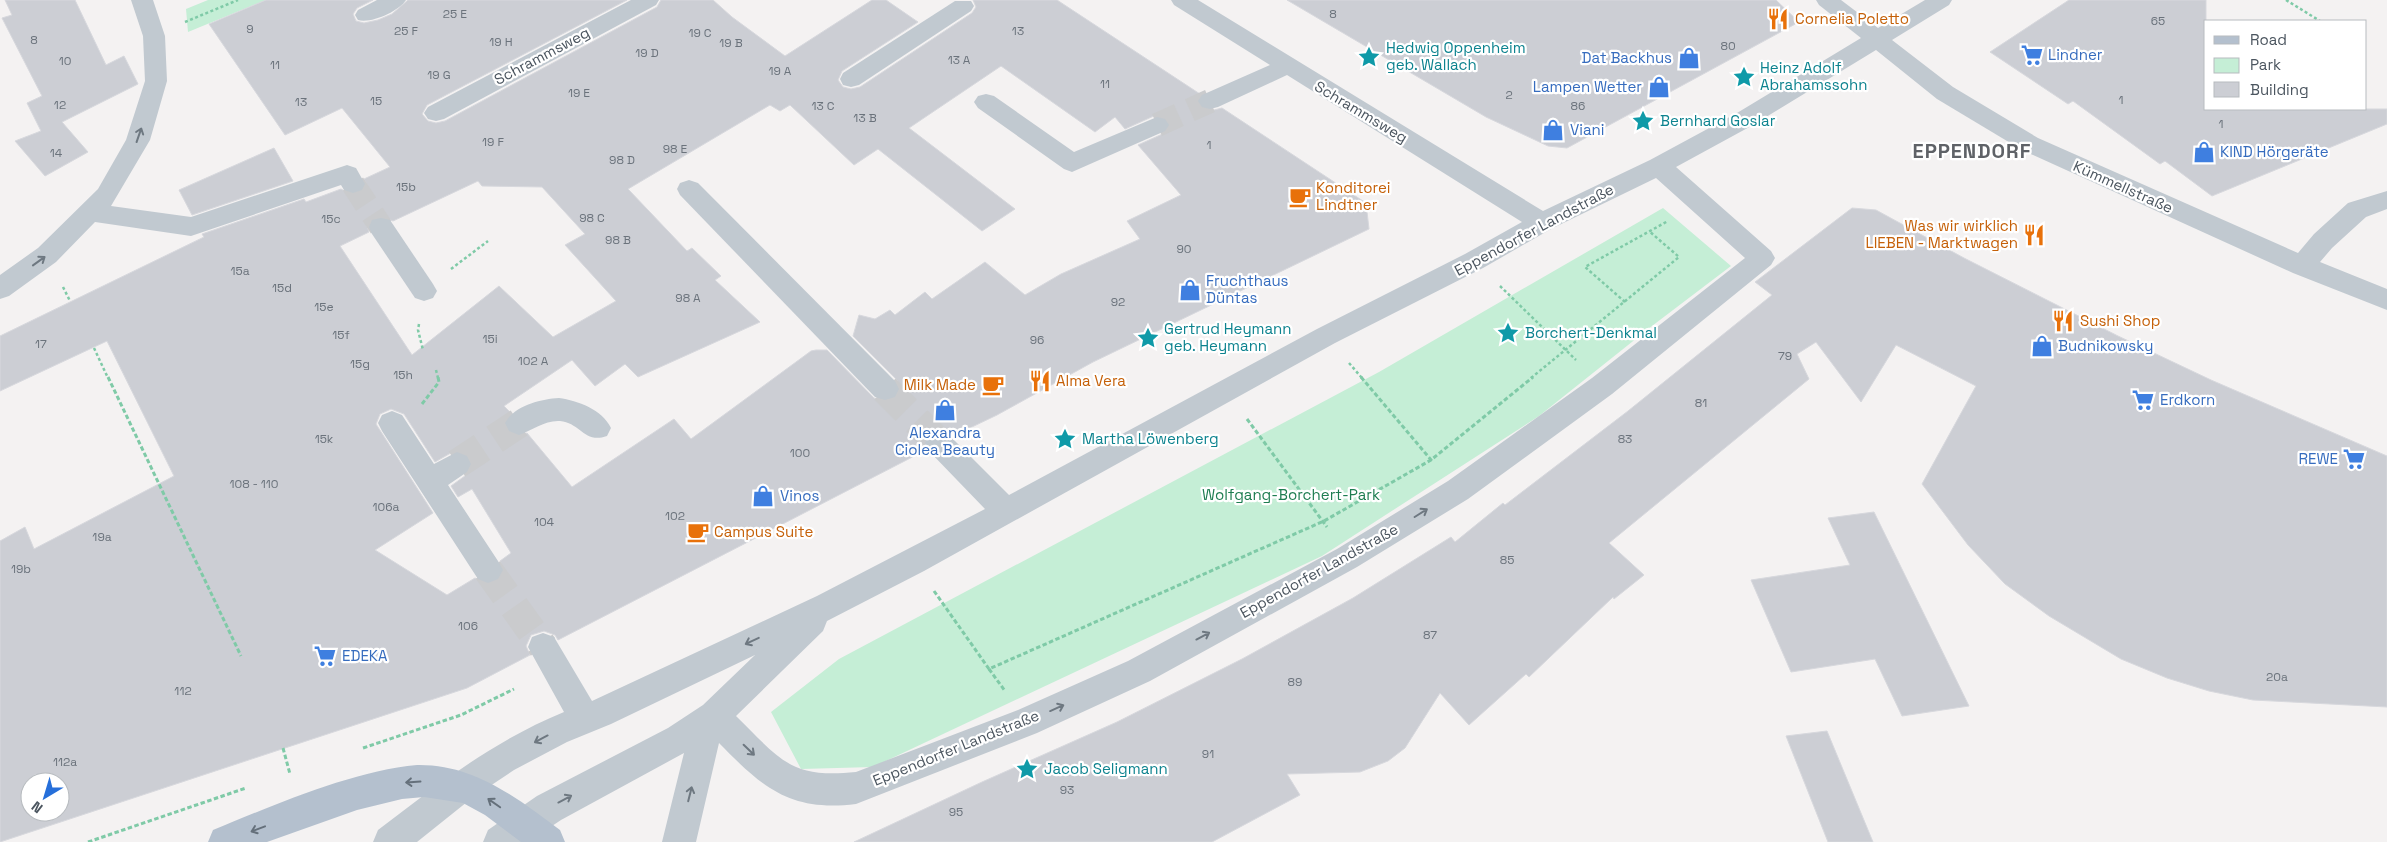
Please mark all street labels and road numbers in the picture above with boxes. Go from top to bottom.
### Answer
street label: Schrammsweg [491,22,593,89]
street label: Schrammsweg [1311,76,1411,147]
street label: Kümmellstraße [2070,156,2176,217]
street label: Eppendorfer Landstraße [1451,179,1617,280]
street label: Eppendorfer Landstraße [1236,519,1401,622]
street label: Eppendorfer Landstraße [870,705,1042,790]

